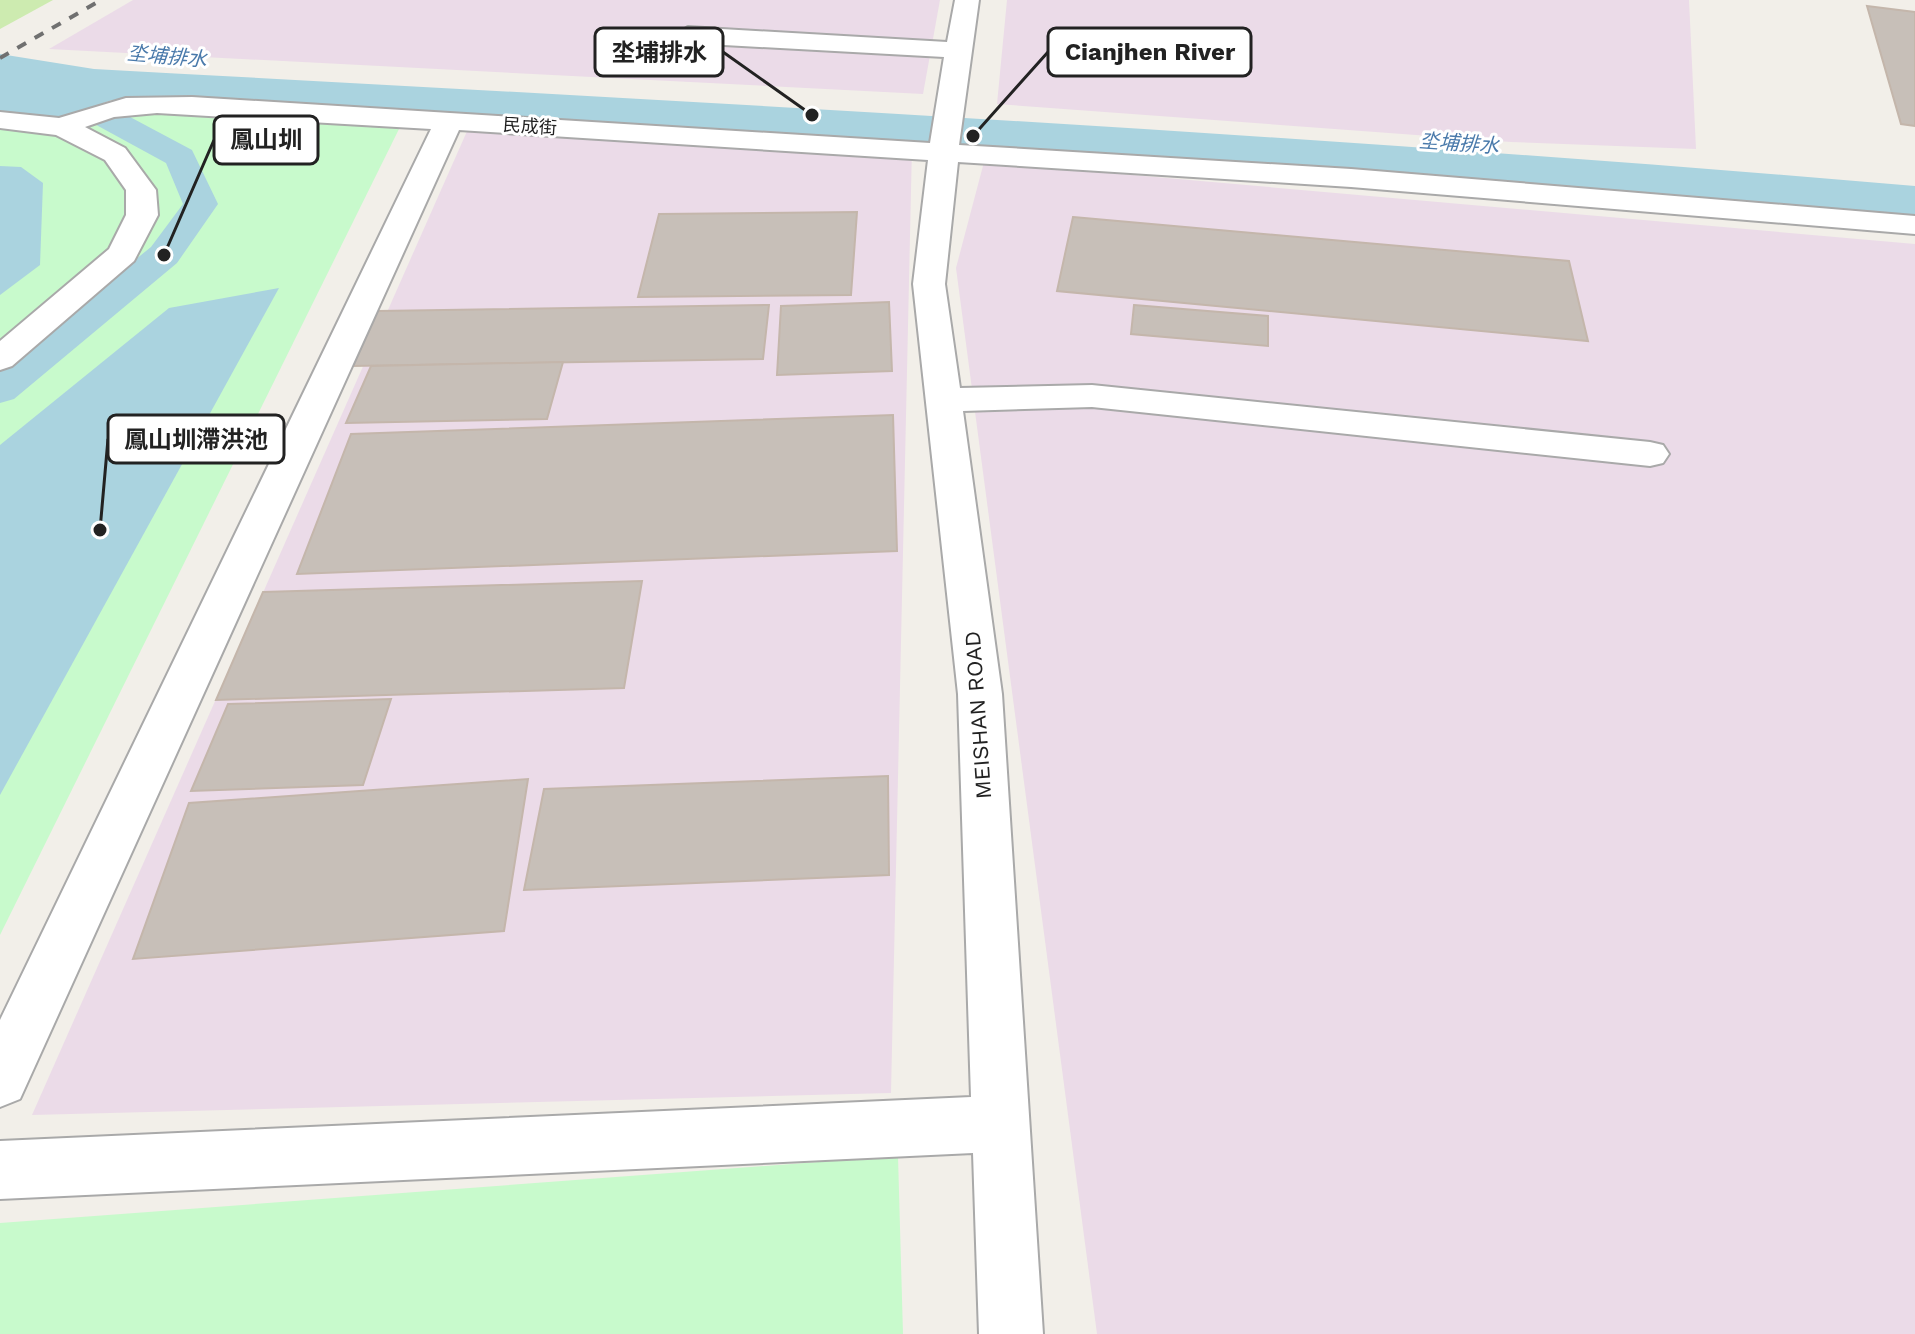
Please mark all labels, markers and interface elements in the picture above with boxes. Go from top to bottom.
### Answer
callout: 坔埔排水 [595,28,723,76]
callout: Cianjhen River [1048,28,1251,76]
text: Cianjhen River [1065,38,1236,66]
text: 坔埔排水 [611,39,707,67]
water label: 坔埔排水 [126,41,209,72]
street label: 民成街 [502,114,558,138]
callout: 鳳山圳 [214,116,318,164]
text: 鳳山圳 [230,126,302,154]
water label: 坔埔排水 [1418,128,1501,158]
callout: 鳳山圳滯洪池 [108,415,284,463]
text: 鳳山圳滯洪池 [124,426,268,454]
street label: MEISHAN ROAD [960,630,996,800]

